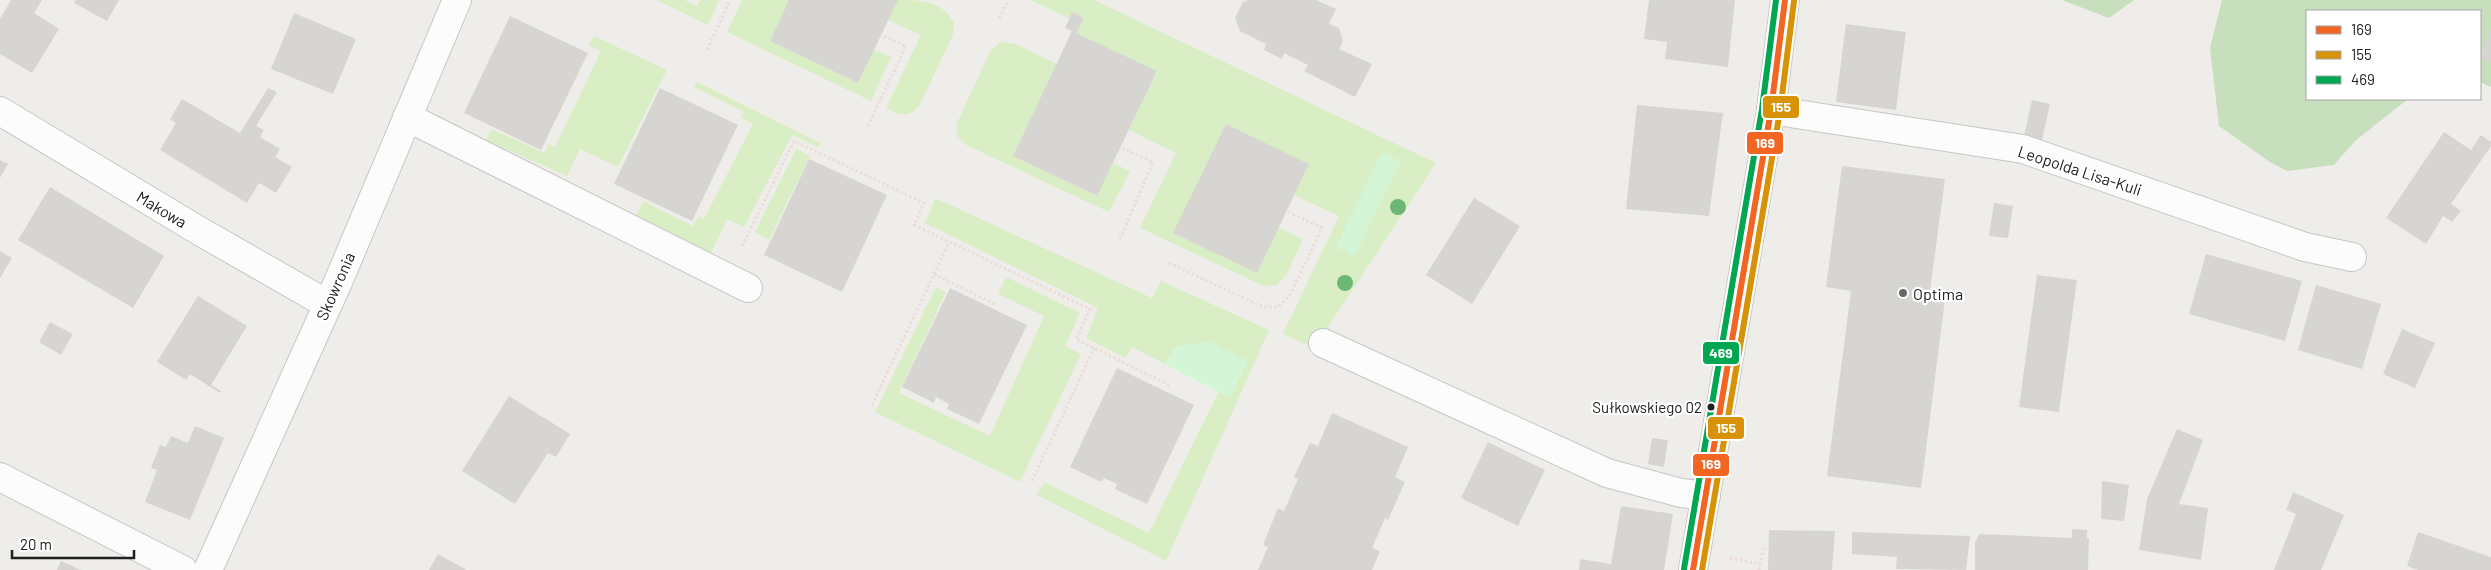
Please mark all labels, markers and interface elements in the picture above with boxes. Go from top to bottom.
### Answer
legend [2306,10,2481,100]
text: 169 [2351,20,2372,38]
text: 155 [2351,45,2372,63]
text: 469 [2351,70,2375,88]
line badge: 155 [1762,95,1800,119]
text: 155 [1771,98,1791,115]
line badge: 169 [1746,131,1784,155]
text: 169 [1755,134,1775,151]
street label: Leopolda Lisa-Kuli [2016,141,2144,199]
street label: Makowa [133,187,191,231]
street label: Skowronia [312,249,358,323]
place label: Optima [1913,284,1963,303]
marker: Optima [1897,287,1909,299]
line badge: 469 [1702,341,1740,365]
text: 469 [1709,344,1733,361]
place label: Sułkowskiego 02 [1592,398,1702,416]
marker: Sułkowskiego 02 [1706,402,1716,412]
line badge: 155 [1707,416,1745,440]
text: 155 [1716,419,1736,436]
line badge: 169 [1692,453,1730,477]
text: 169 [1701,455,1721,472]
scale bar [12,528,135,560]
text: 20 m [20,535,52,553]

